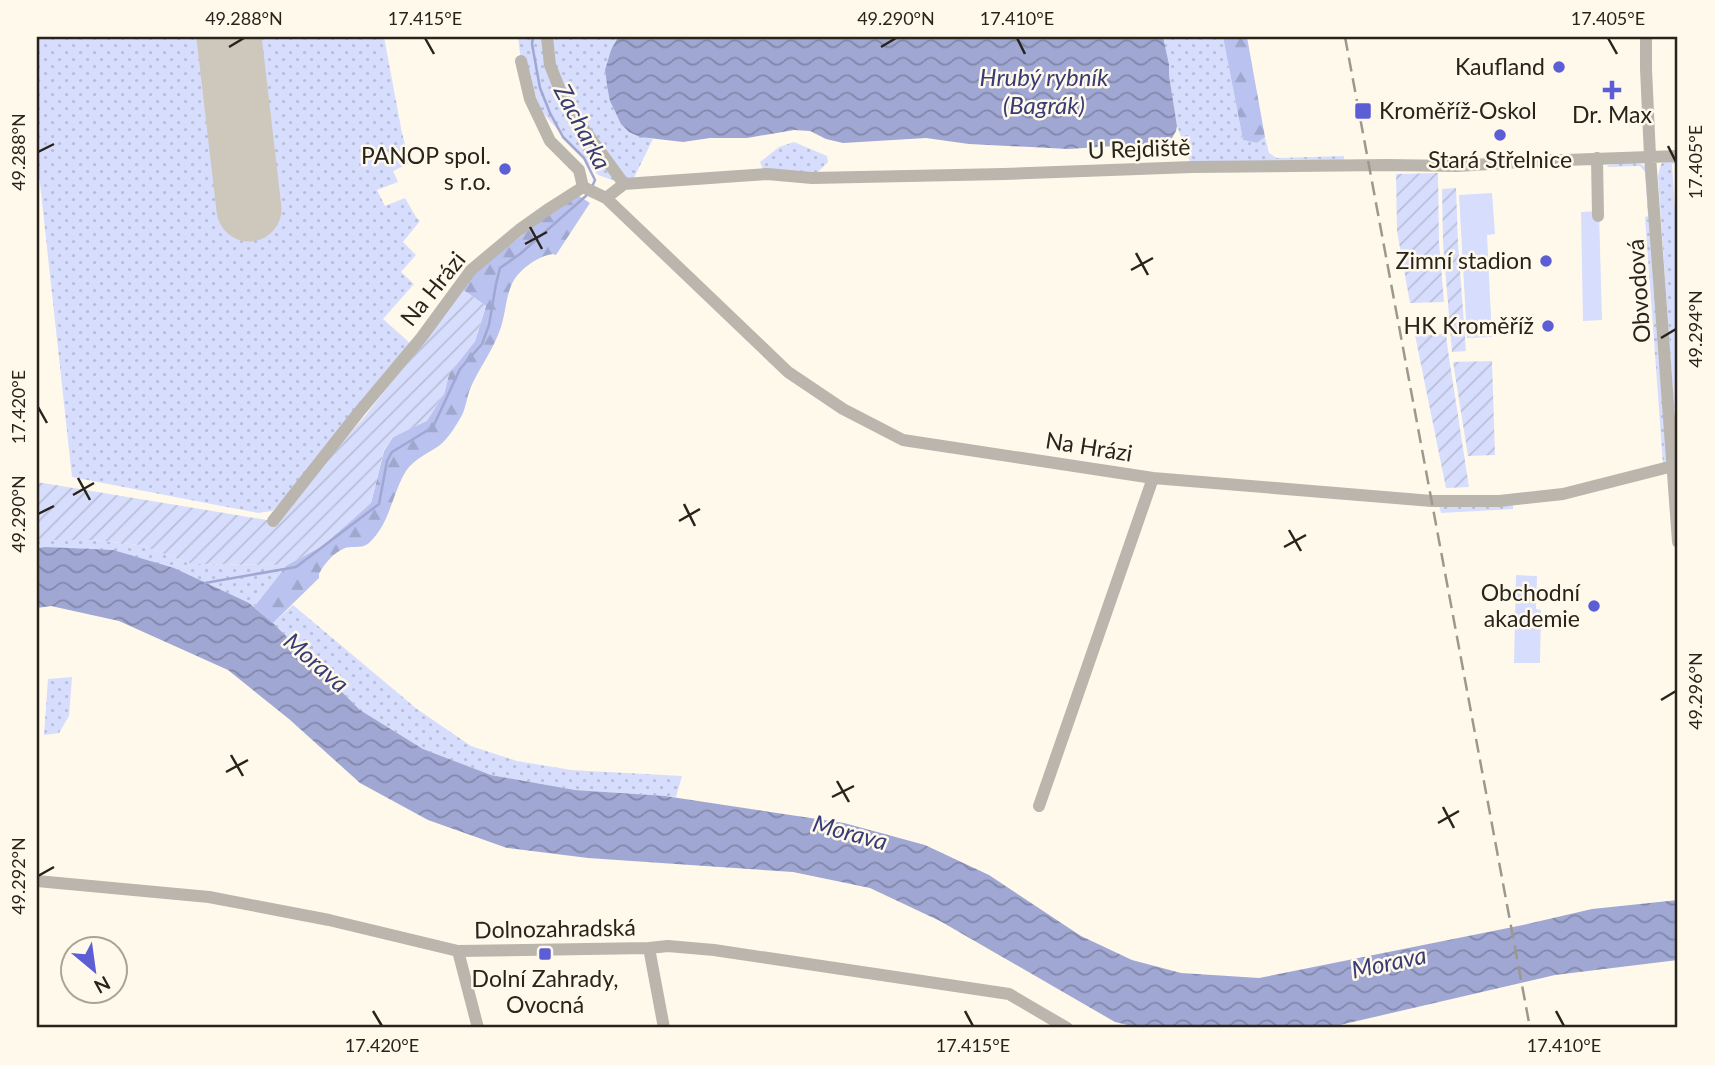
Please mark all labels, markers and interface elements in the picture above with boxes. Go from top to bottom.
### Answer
text: 49.288°N [205,7,283,29]
text: 17.415°E [388,7,462,29]
text: 49.290°N [857,7,935,29]
text: 17.410°E [980,7,1054,29]
text: 17.405°E [1571,7,1645,29]
place label: Kaufland [1455,52,1545,80]
marker: Kaufland [1551,59,1567,75]
water label: Hrubý rybník (Bagrák) [980,62,1109,119]
water label: Zacharka [548,78,618,174]
marker: Dr. Max [1604,82,1620,98]
place label: Kroměříž-Oskol [1379,96,1537,124]
place label: Dr. Max [1572,100,1653,128]
marker: Kroměříž-Oskol [1353,101,1373,121]
text: 49.288°N [7,113,29,191]
text: 17.405°E [1684,125,1706,199]
marker: Stará Střelnice [1492,127,1508,143]
street label: U Rejdiště [1087,132,1191,164]
place label: PANOP spol. s r.o. [361,141,491,195]
place label: Stará Střelnice [1428,145,1572,173]
marker: PANOP spol. s r.o. [497,161,513,177]
street label: Obvodová [1620,238,1656,344]
street label: Na Hrázi [394,246,471,331]
place label: Zimní stadion [1396,246,1532,274]
marker: Zimní stadion [1538,253,1554,269]
text: 49.294°N [1684,290,1706,368]
place label: HK Kroměříž [1404,311,1534,339]
marker: HK Kroměříž [1540,318,1556,334]
text: 17.420°E [7,370,29,444]
street label: Na Hrázi [1044,425,1135,467]
text: 49.290°N [7,475,29,553]
place label: Obchodní akademie [1481,578,1581,632]
marker: Obchodní akademie [1586,598,1602,614]
water label: Morava [279,626,355,698]
text: 49.296°N [1684,652,1706,730]
water label: Morava [810,808,891,855]
text: 49.292°N [7,837,29,915]
street label: Dolnozahradská [474,913,636,943]
north arrow [60,936,130,1006]
water label: Morava [1349,939,1429,984]
marker: Dolní Zahrady, Ovocná [537,946,553,962]
place label: Dolní Zahrady, Ovocná [472,964,618,1018]
text: N [91,972,114,999]
text: 17.420°E [345,1034,419,1056]
text: 17.415°E [936,1034,1010,1056]
text: 17.410°E [1527,1034,1601,1056]

